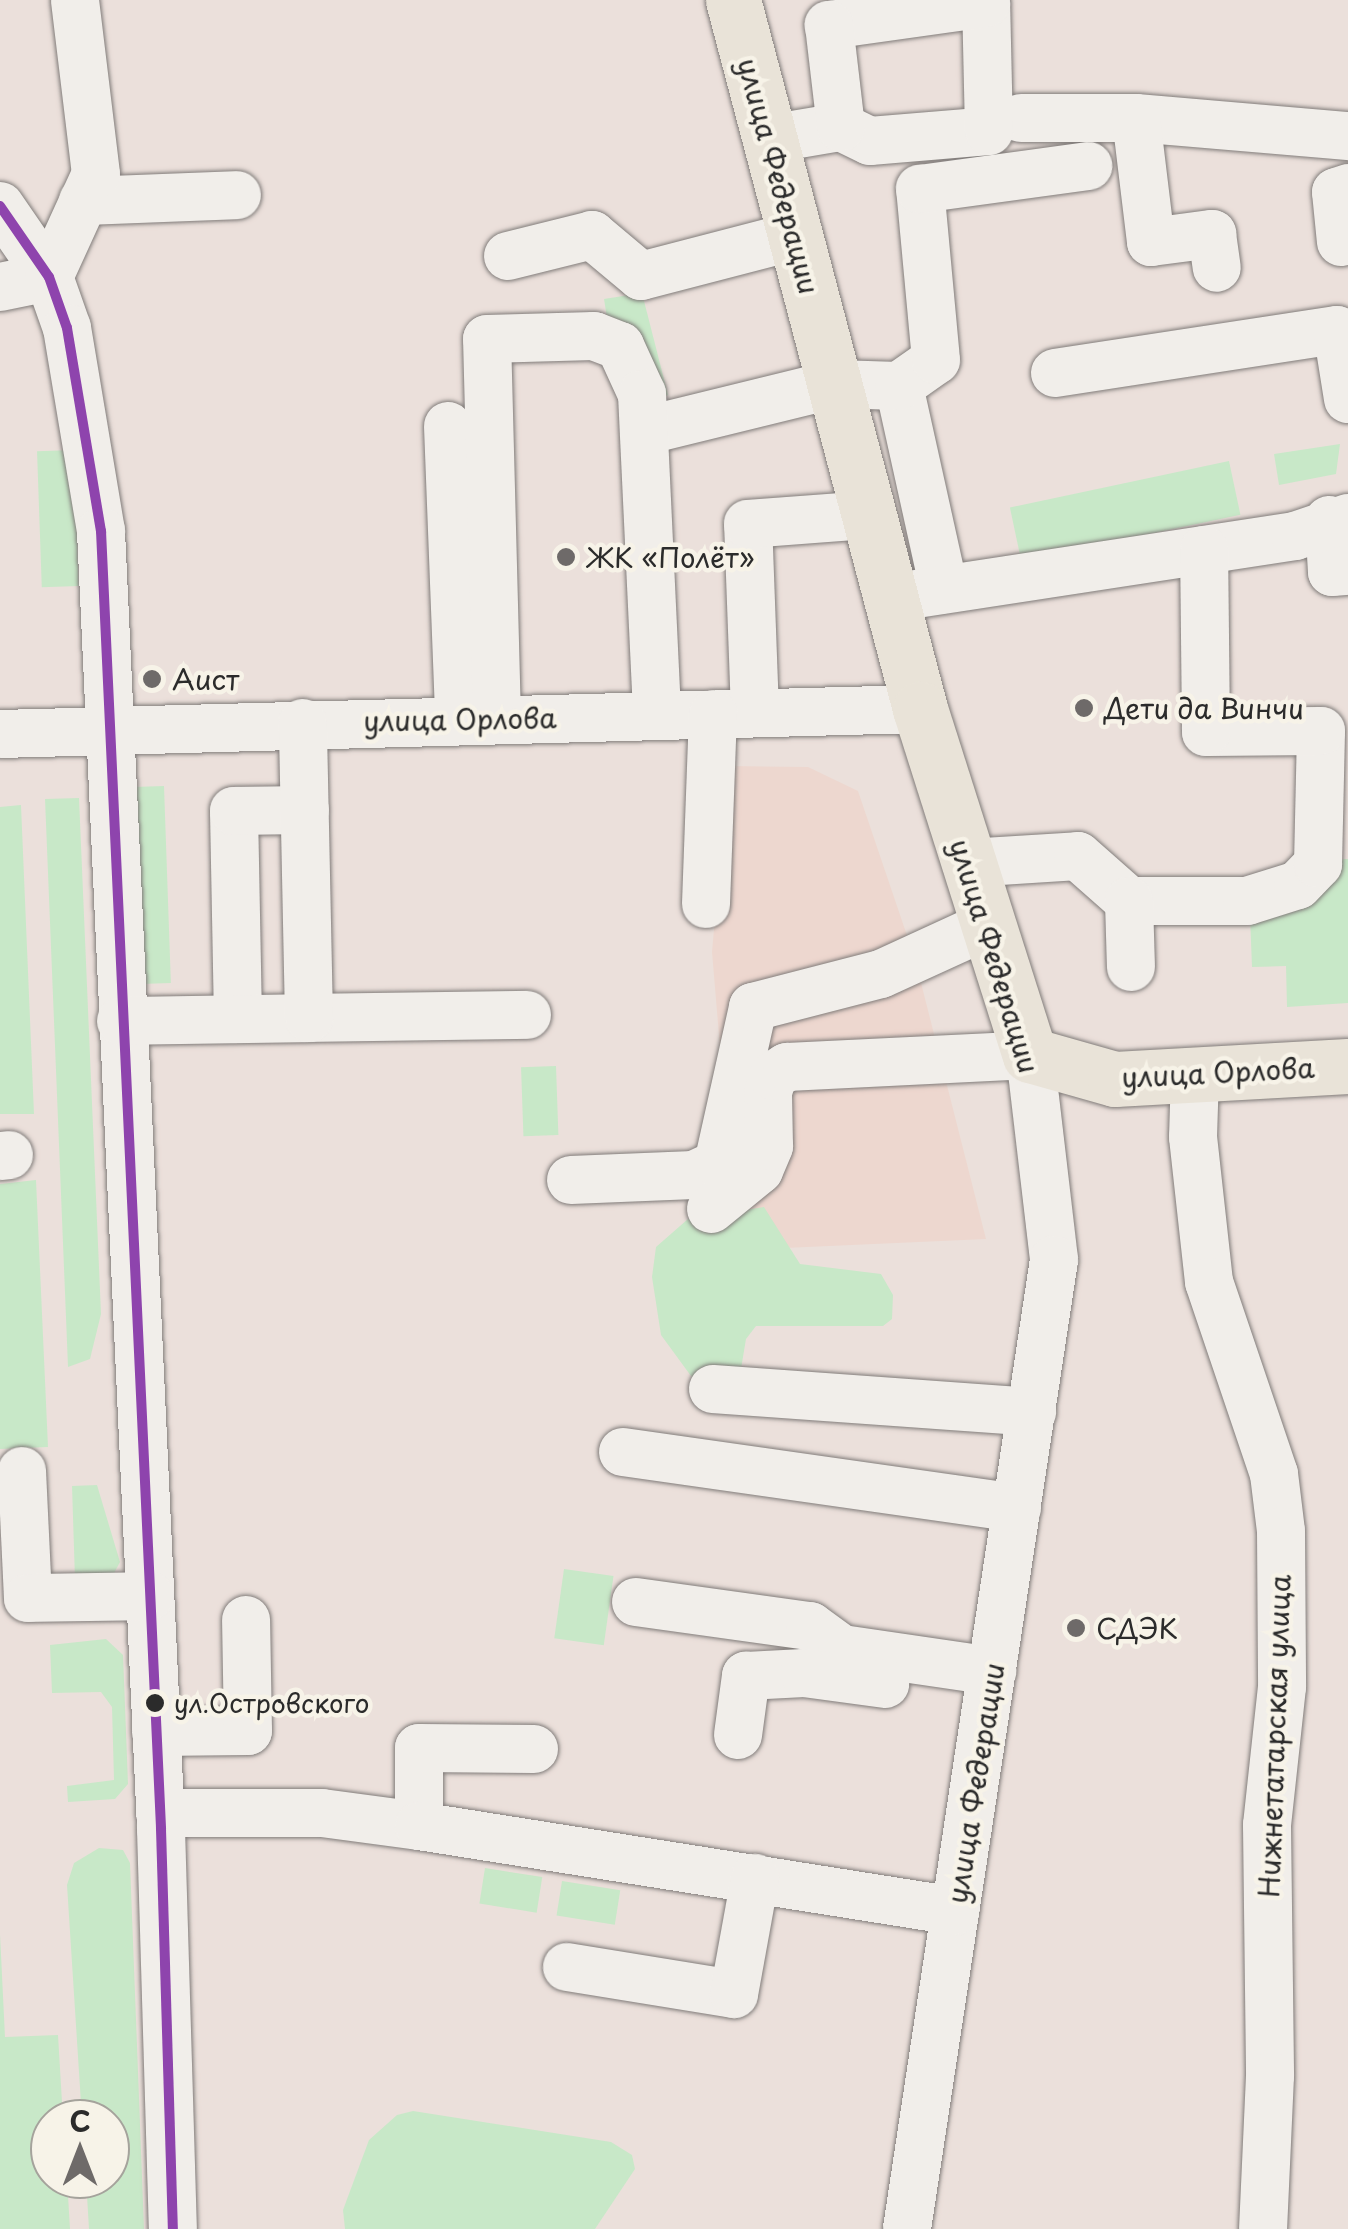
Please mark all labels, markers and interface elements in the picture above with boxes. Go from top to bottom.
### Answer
street label: улица Федерации [731,54,827,298]
place label: ЖК «Полёт» [586,540,756,574]
marker: ЖК «Полёт» [555,546,577,568]
place label: Аист [172,662,239,696]
marker: Аист [141,668,163,690]
place label: Дети да Винчи [1104,691,1305,725]
marker: Дети да Винчи [1073,697,1095,719]
street label: улица Орлова [362,701,558,737]
street label: улица Федерации [943,834,1047,1078]
street label: улица Орлова [1120,1050,1316,1094]
street label: Нижнетатарская улица [1252,1573,1296,1899]
place label: СДЭК [1096,1611,1178,1645]
marker: СДЭК [1065,1617,1087,1639]
street label: улица Федерации [939,1660,1011,1906]
place label: ул.Островского [174,1687,369,1719]
marker: ул.Островского [145,1693,165,1713]
north arrow [30,2099,130,2199]
text: С [69,2099,91,2142]

